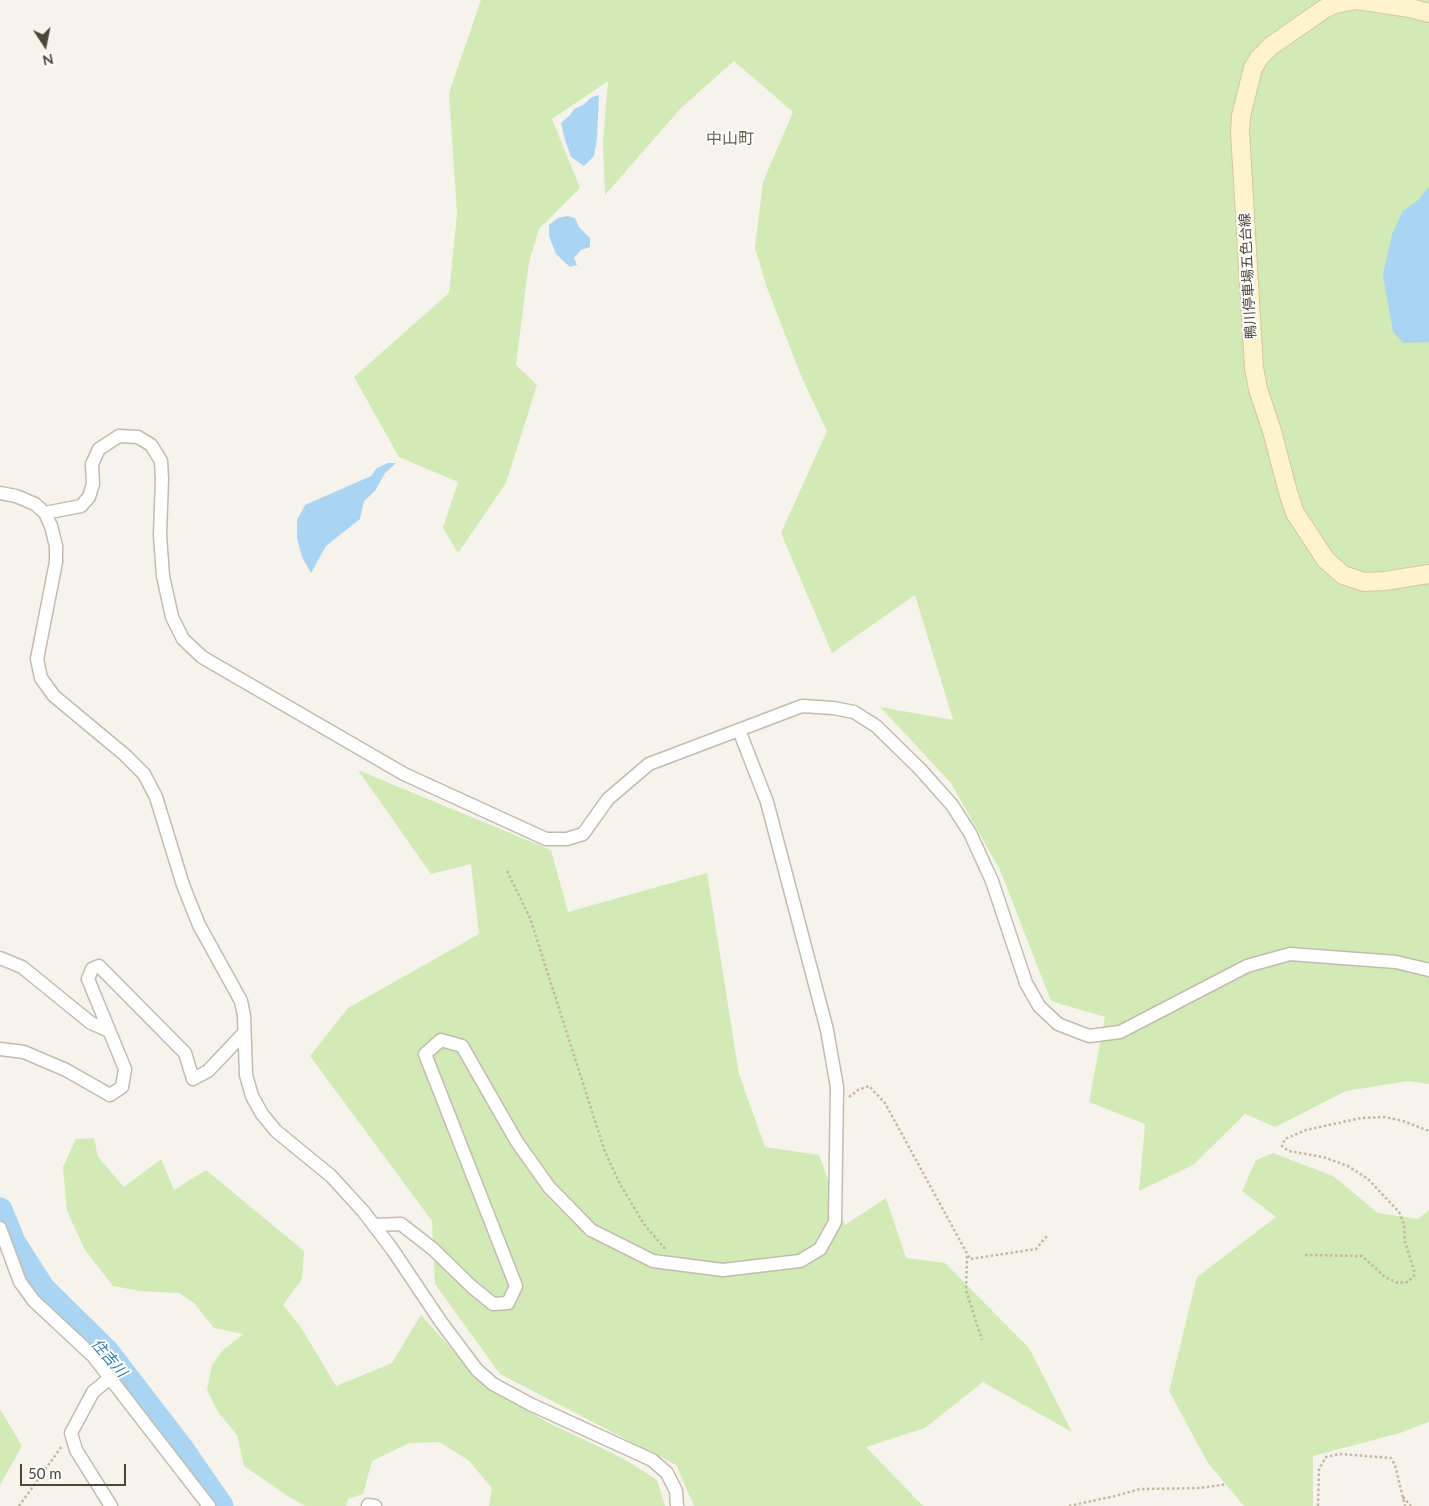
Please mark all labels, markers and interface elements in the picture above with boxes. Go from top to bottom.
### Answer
north arrow [20,20,70,70]
text: N [41,51,55,70]
district label: 中山町 [706,129,754,149]
street label: 鴨川停車場五色台線 [1236,213,1260,339]
water label: 住吉川 [87,1335,131,1381]
scale bar [22,1454,129,1486]
text: 50 m [28,1464,62,1482]

